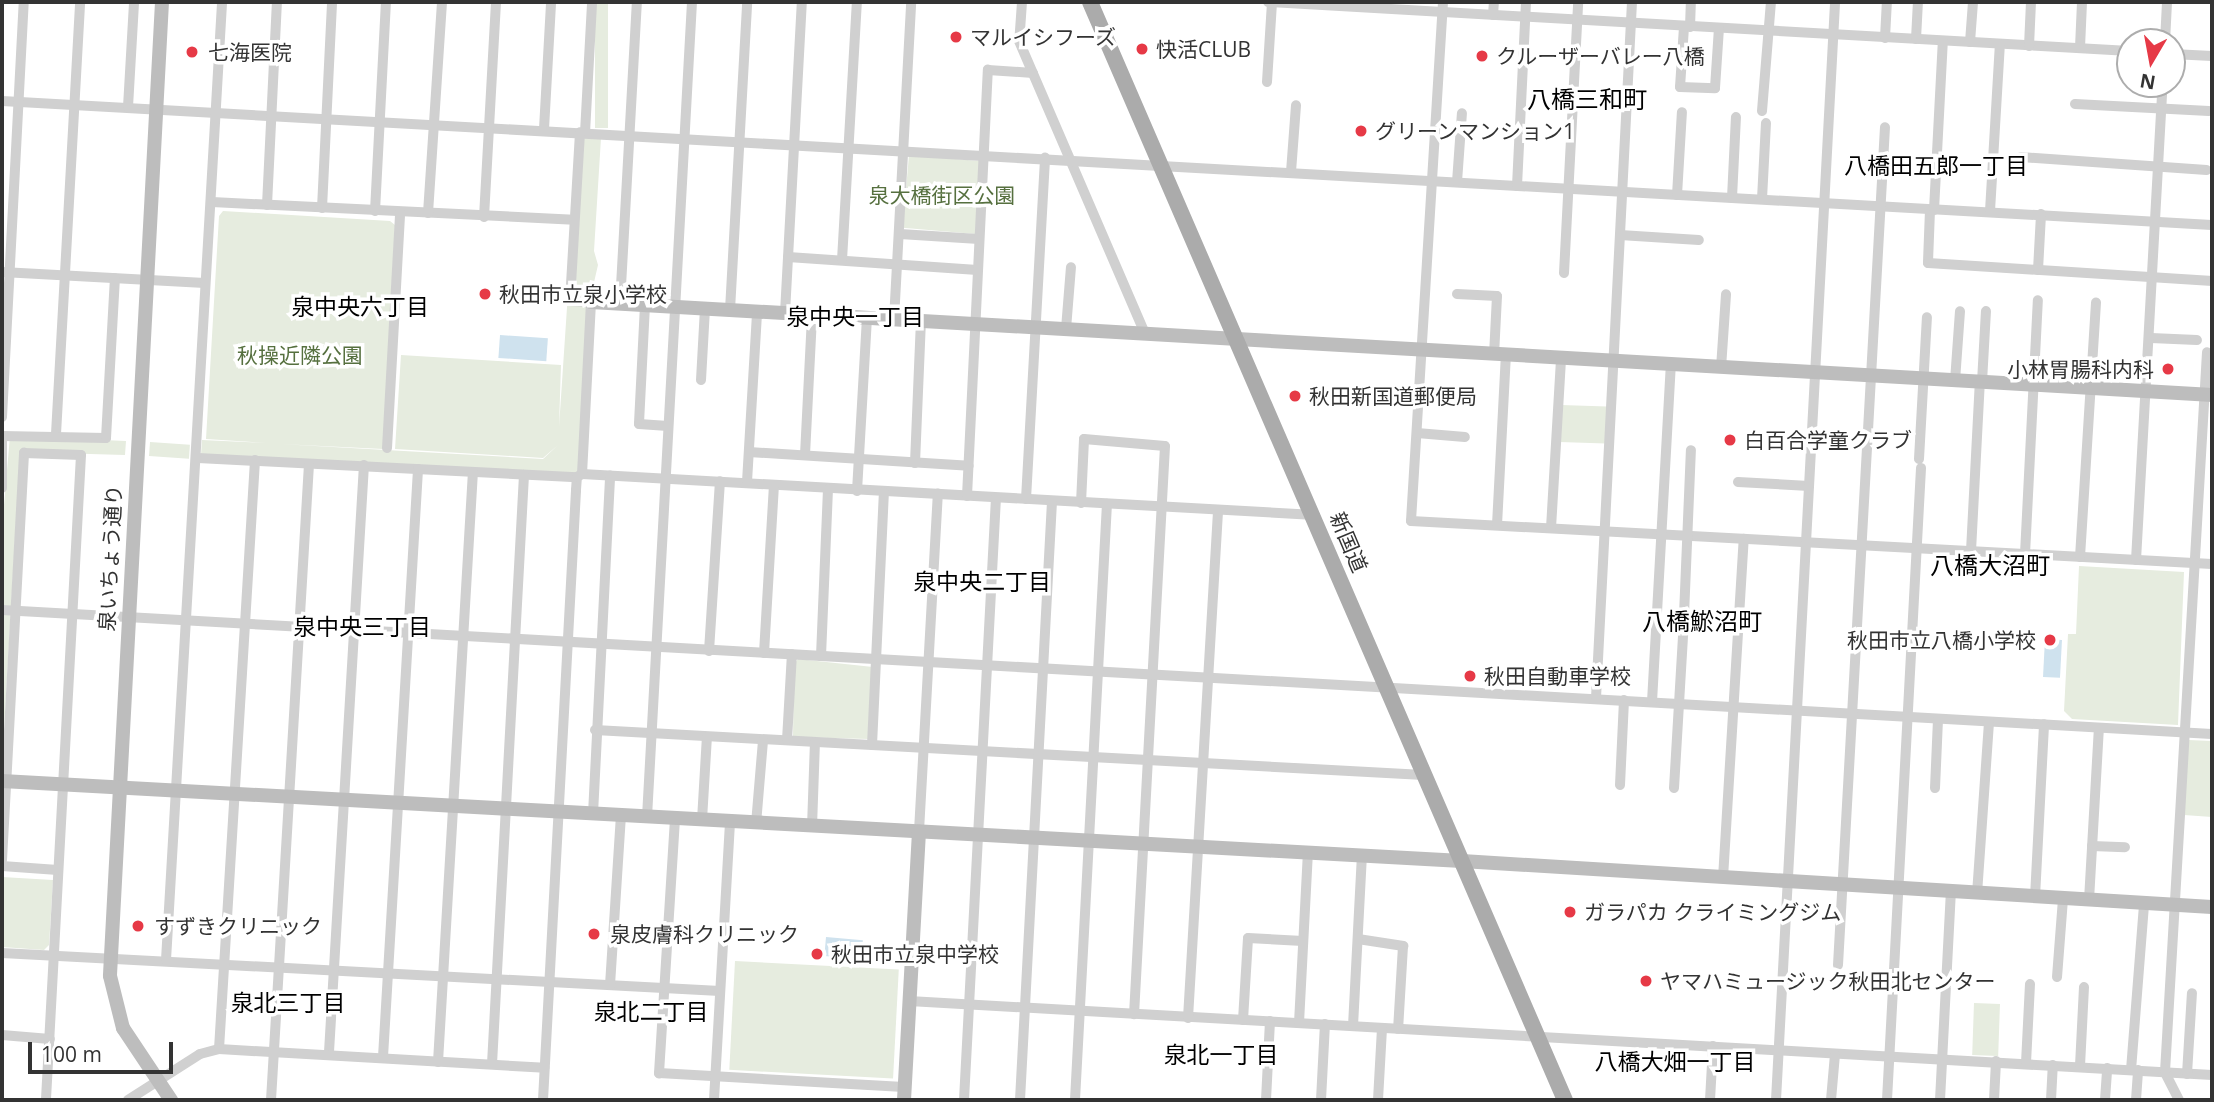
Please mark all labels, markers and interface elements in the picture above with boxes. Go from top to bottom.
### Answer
place label: マルイシフーズ [970,24,1117,50]
north arrow [2116,28,2186,98]
marker: マルイシフーズ [948,29,964,45]
place label: 快活CLUB [1156,36,1251,62]
place label: 七海医院 [208,39,292,65]
marker: 快活CLUB [1134,41,1150,57]
marker: 七海医院 [182,42,202,62]
place label: クルーザーバレー八橋 [1496,43,1706,69]
marker: クルーザーバレー八橋 [1474,48,1490,64]
text: N [2138,68,2158,96]
district label: 八橋三和町 [1527,85,1647,113]
place label: グリーンマンション1 [1375,118,1576,144]
marker: グリーンマンション1 [1353,123,1369,139]
district label: 八橋田五郎一丁目 [1844,151,2028,179]
park label: 泉大橋街区公園 [869,182,1015,208]
place label: 秋田市立泉小学校 [499,281,667,307]
marker: 秋田市立泉小学校 [477,286,493,302]
district label: 泉中央六丁目 [291,292,429,320]
district label: 泉中央一丁目 [786,302,924,330]
park label: 秋操近隣公園 [237,342,363,368]
place label: 小林胃腸科内科 [2007,356,2154,382]
marker: 小林胃腸科内科 [2160,361,2176,377]
place label: 秋田新国道郵便局 [1309,383,1477,409]
marker: 秋田新国道郵便局 [1287,388,1303,404]
place label: 白百合学童クラブ [1744,427,1912,453]
marker: 白百合学童クラブ [1722,432,1738,448]
street label: 泉いちょう通り [94,484,126,632]
street label: 新国道 [1325,508,1373,576]
district label: 八橋大沼町 [1930,551,2050,579]
district label: 泉中央二丁目 [913,567,1051,595]
district label: 八橋鯲沼町 [1642,607,1762,635]
district label: 泉中央三丁目 [293,612,431,640]
place label: 秋田市立八橋小学校 [1847,627,2036,653]
marker: 秋田市立八橋小学校 [2042,632,2058,648]
place label: 秋田自動車学校 [1484,663,1631,689]
marker: 秋田自動車学校 [1462,668,1478,684]
place label: ガラパカ クライミングジム [1584,899,1841,925]
marker: ガラパカ クライミングジム [1562,904,1578,920]
place label: すずきクリニック [154,913,322,939]
marker: すずきクリニック [128,916,148,936]
place label: 泉皮膚科クリニック [610,921,799,947]
marker: 泉皮膚科クリニック [584,924,604,944]
place label: 秋田市立泉中学校 [831,941,999,967]
marker: 秋田市立泉中学校 [809,946,825,962]
place label: ヤマハミュージック秋田北センター [1660,968,1996,994]
marker: ヤマハミュージック秋田北センター [1638,973,1654,989]
district label: 泉北三丁目 [231,988,345,1016]
district label: 泉北二丁目 [594,997,708,1025]
scale bar [32,1028,177,1072]
text: 100 m [41,1040,102,1068]
district label: 泉北一丁目 [1164,1040,1278,1068]
district label: 八橋大畑一丁目 [1595,1047,1755,1075]

